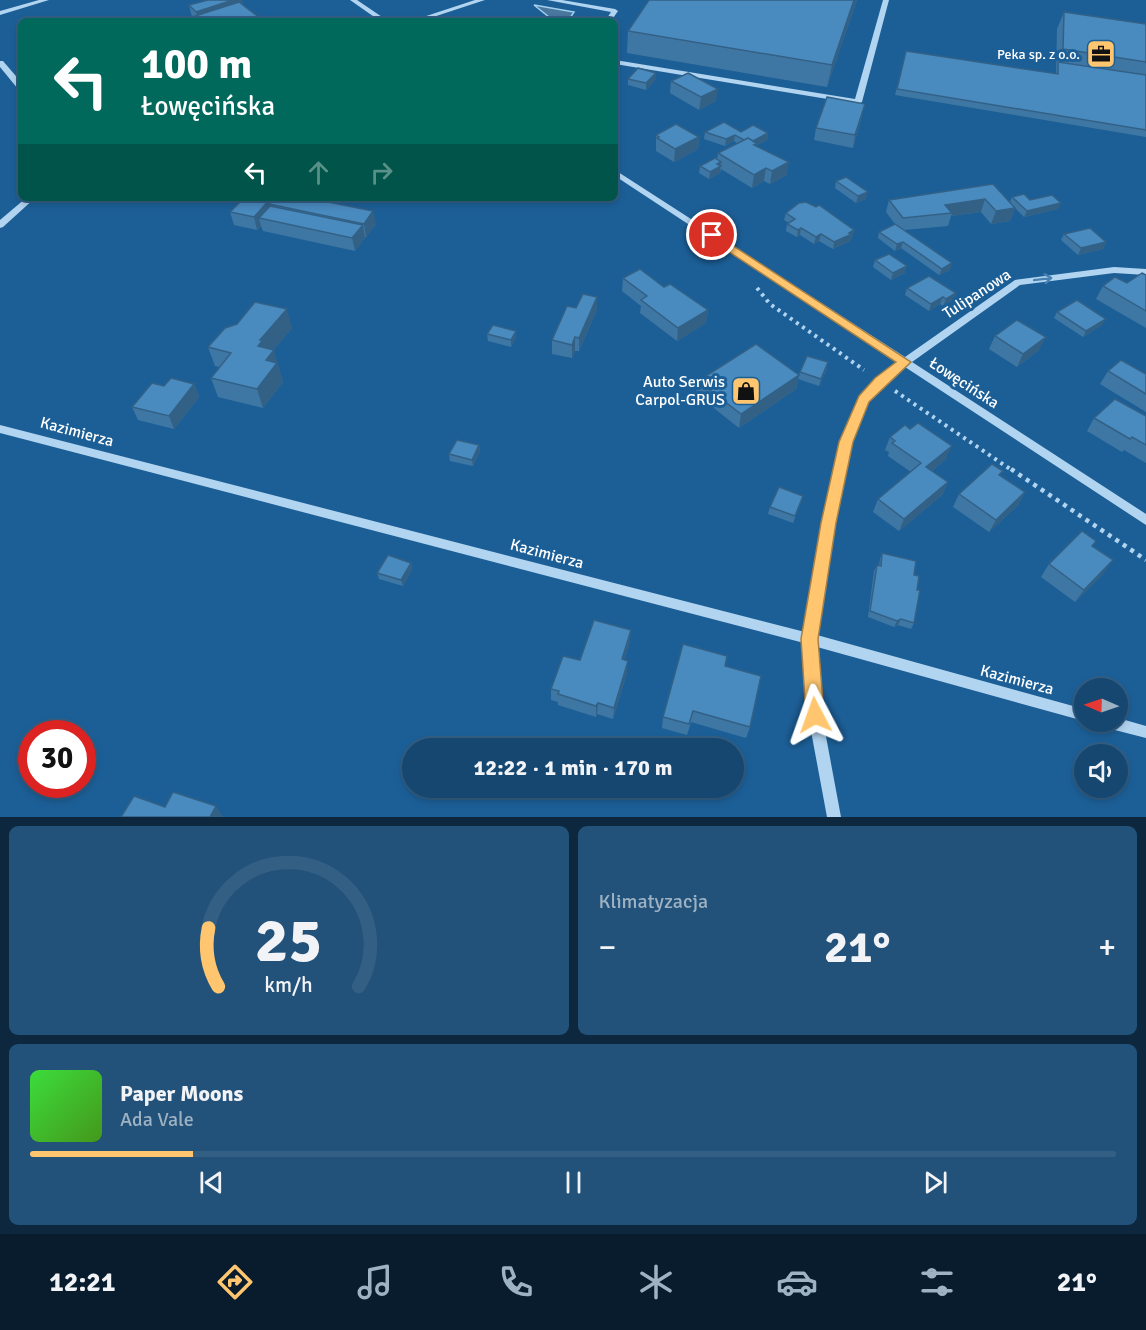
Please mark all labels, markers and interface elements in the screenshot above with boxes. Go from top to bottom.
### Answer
office icon: Peka sp. z o.o. [1085,38,1117,70]
text: 100 m [141,39,252,90]
icon: left [42,42,120,120]
place label: Peka sp. z o.o. [997,46,1080,63]
text: Łowęcińska [141,90,275,123]
icon: left [239,156,272,189]
icon: ahead [302,156,335,189]
icon: right [365,156,398,189]
pin [686,209,737,260]
icon: arrive [695,218,728,251]
street label: Tulipanowa [939,265,1015,323]
one-way arrow [1032,273,1052,284]
street label: Łowęcińska [925,353,1003,413]
place label: Auto Serwis Carpol-GRUS [635,372,725,410]
shop icon: Auto Serwis Carpol-GRUS [730,375,762,407]
street label: Kazimierza [38,413,116,451]
street label: Kazimierza [508,535,586,573]
street label: Kazimierza [978,661,1056,699]
north arrow [1074,678,1128,732]
map controls [1074,678,1128,798]
position arrow [783,683,847,747]
speed limit sign: 30 [18,720,96,798]
button: sound [1074,744,1128,798]
text: 12:22 · 1 min · 170 m [473,754,673,781]
text: Klimatyzacja [599,889,708,914]
text: 25 [255,902,322,979]
text: 21° [824,920,891,975]
text: − [599,927,616,968]
text: + [1098,927,1116,968]
text: km/h [264,973,313,999]
text: Paper Moons [120,1080,243,1107]
text: Ada Vale [120,1107,194,1132]
icon: previous [195,1166,228,1199]
icon: pause [557,1166,590,1199]
icon: next [919,1166,952,1199]
icon: directions [214,1261,256,1303]
icon: music [354,1261,396,1303]
icon: phone [495,1261,537,1303]
icon: climate [635,1261,677,1303]
icon: car [776,1261,818,1303]
icon: filters [916,1261,958,1303]
text: 12:21 [49,1266,116,1299]
text: 21° [1057,1266,1097,1299]

